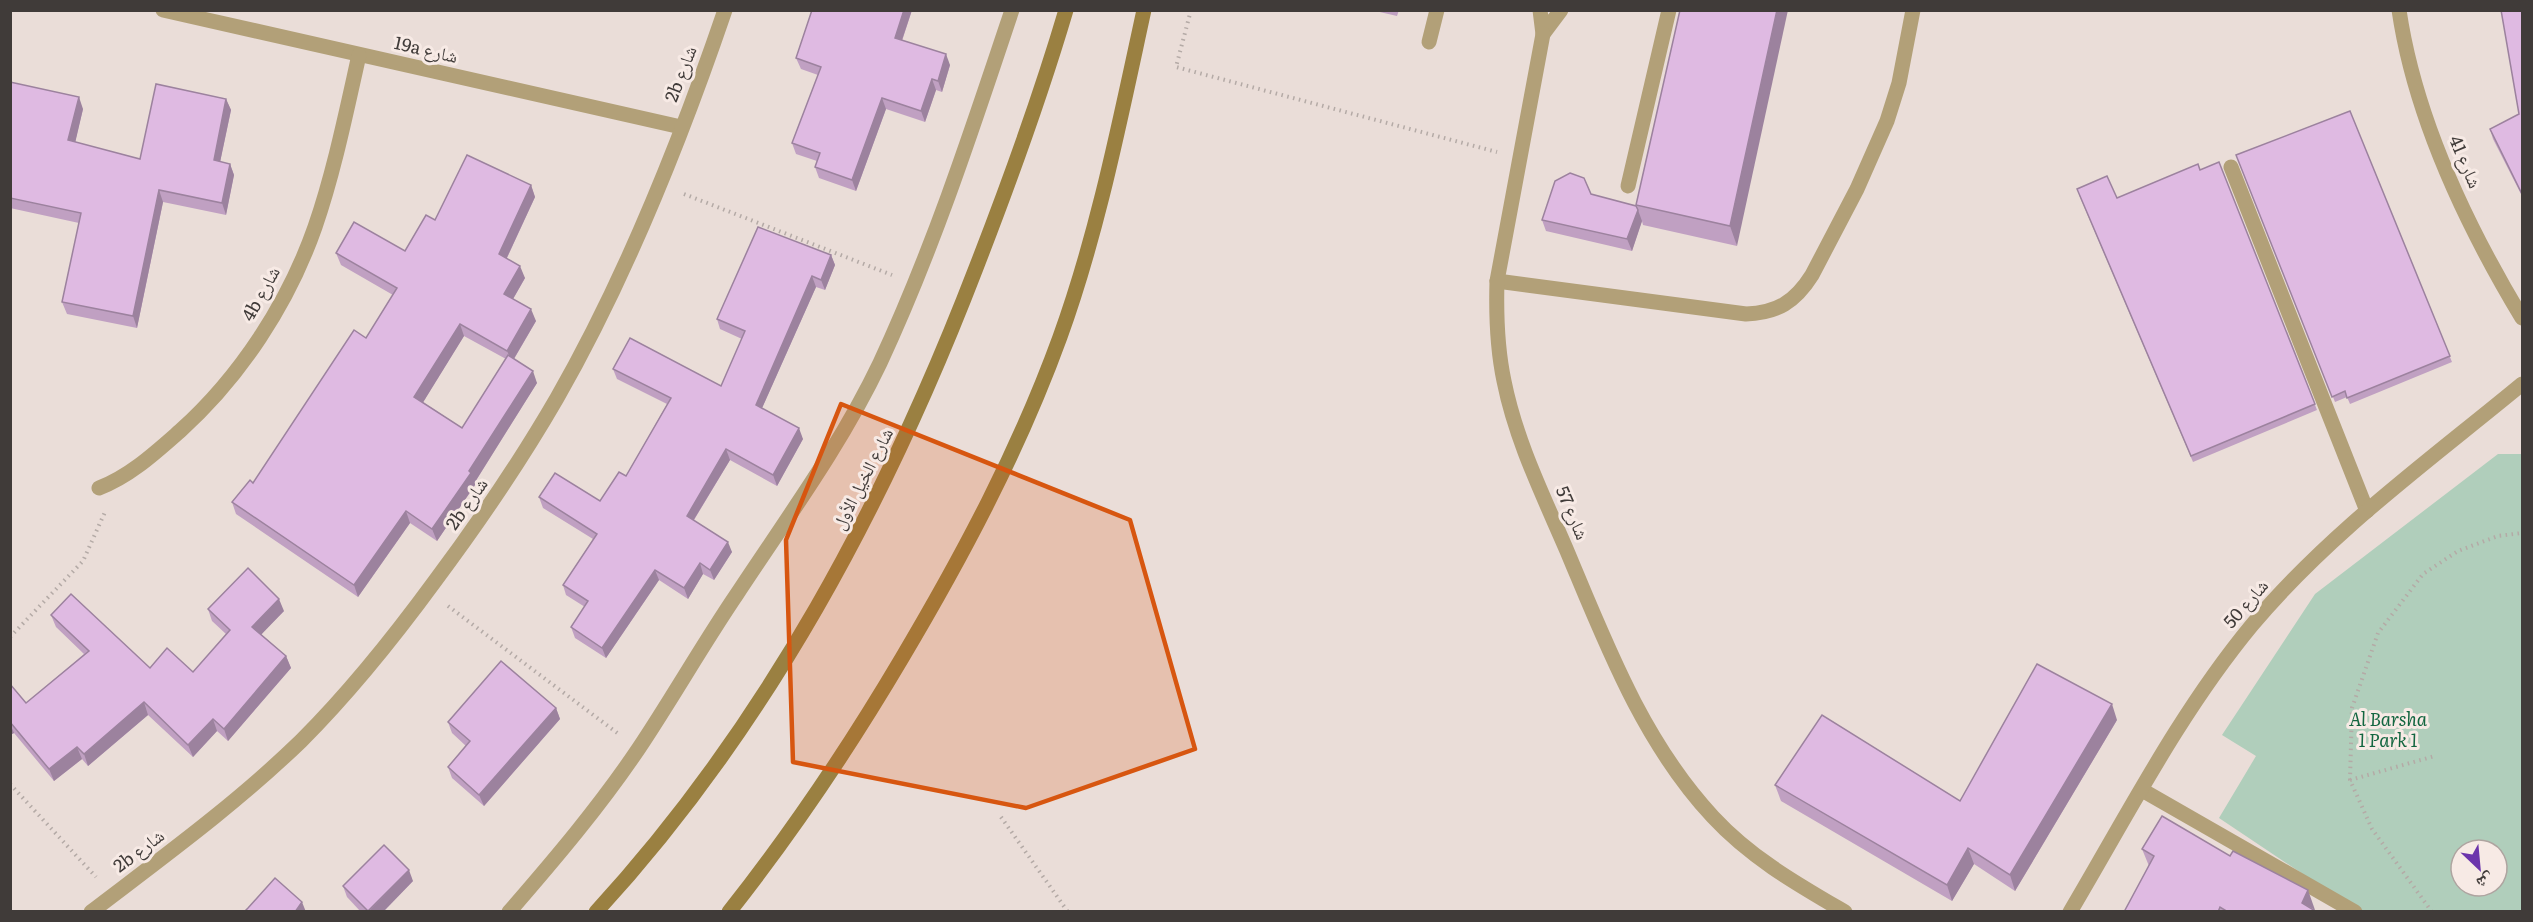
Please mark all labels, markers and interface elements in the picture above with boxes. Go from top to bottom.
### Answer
street label: 19a شارع [392,28,461,69]
street label: 2b شارع [657,42,703,105]
street label: شارع 41 [2443,131,2490,192]
street label: 4b شارع [234,261,286,325]
street label: شارع الخيل الأول [824,423,899,534]
street label: 2b شارع [438,472,493,535]
street label: شارع 57 [1550,481,1597,543]
street label: شارع 50 [2216,573,2274,634]
park label: Al Barsha 1 Park 1 [2349,705,2428,753]
street label: 2b شارع [107,822,169,878]
north arrow [2449,838,2509,898]
text: ش [2473,868,2499,897]

